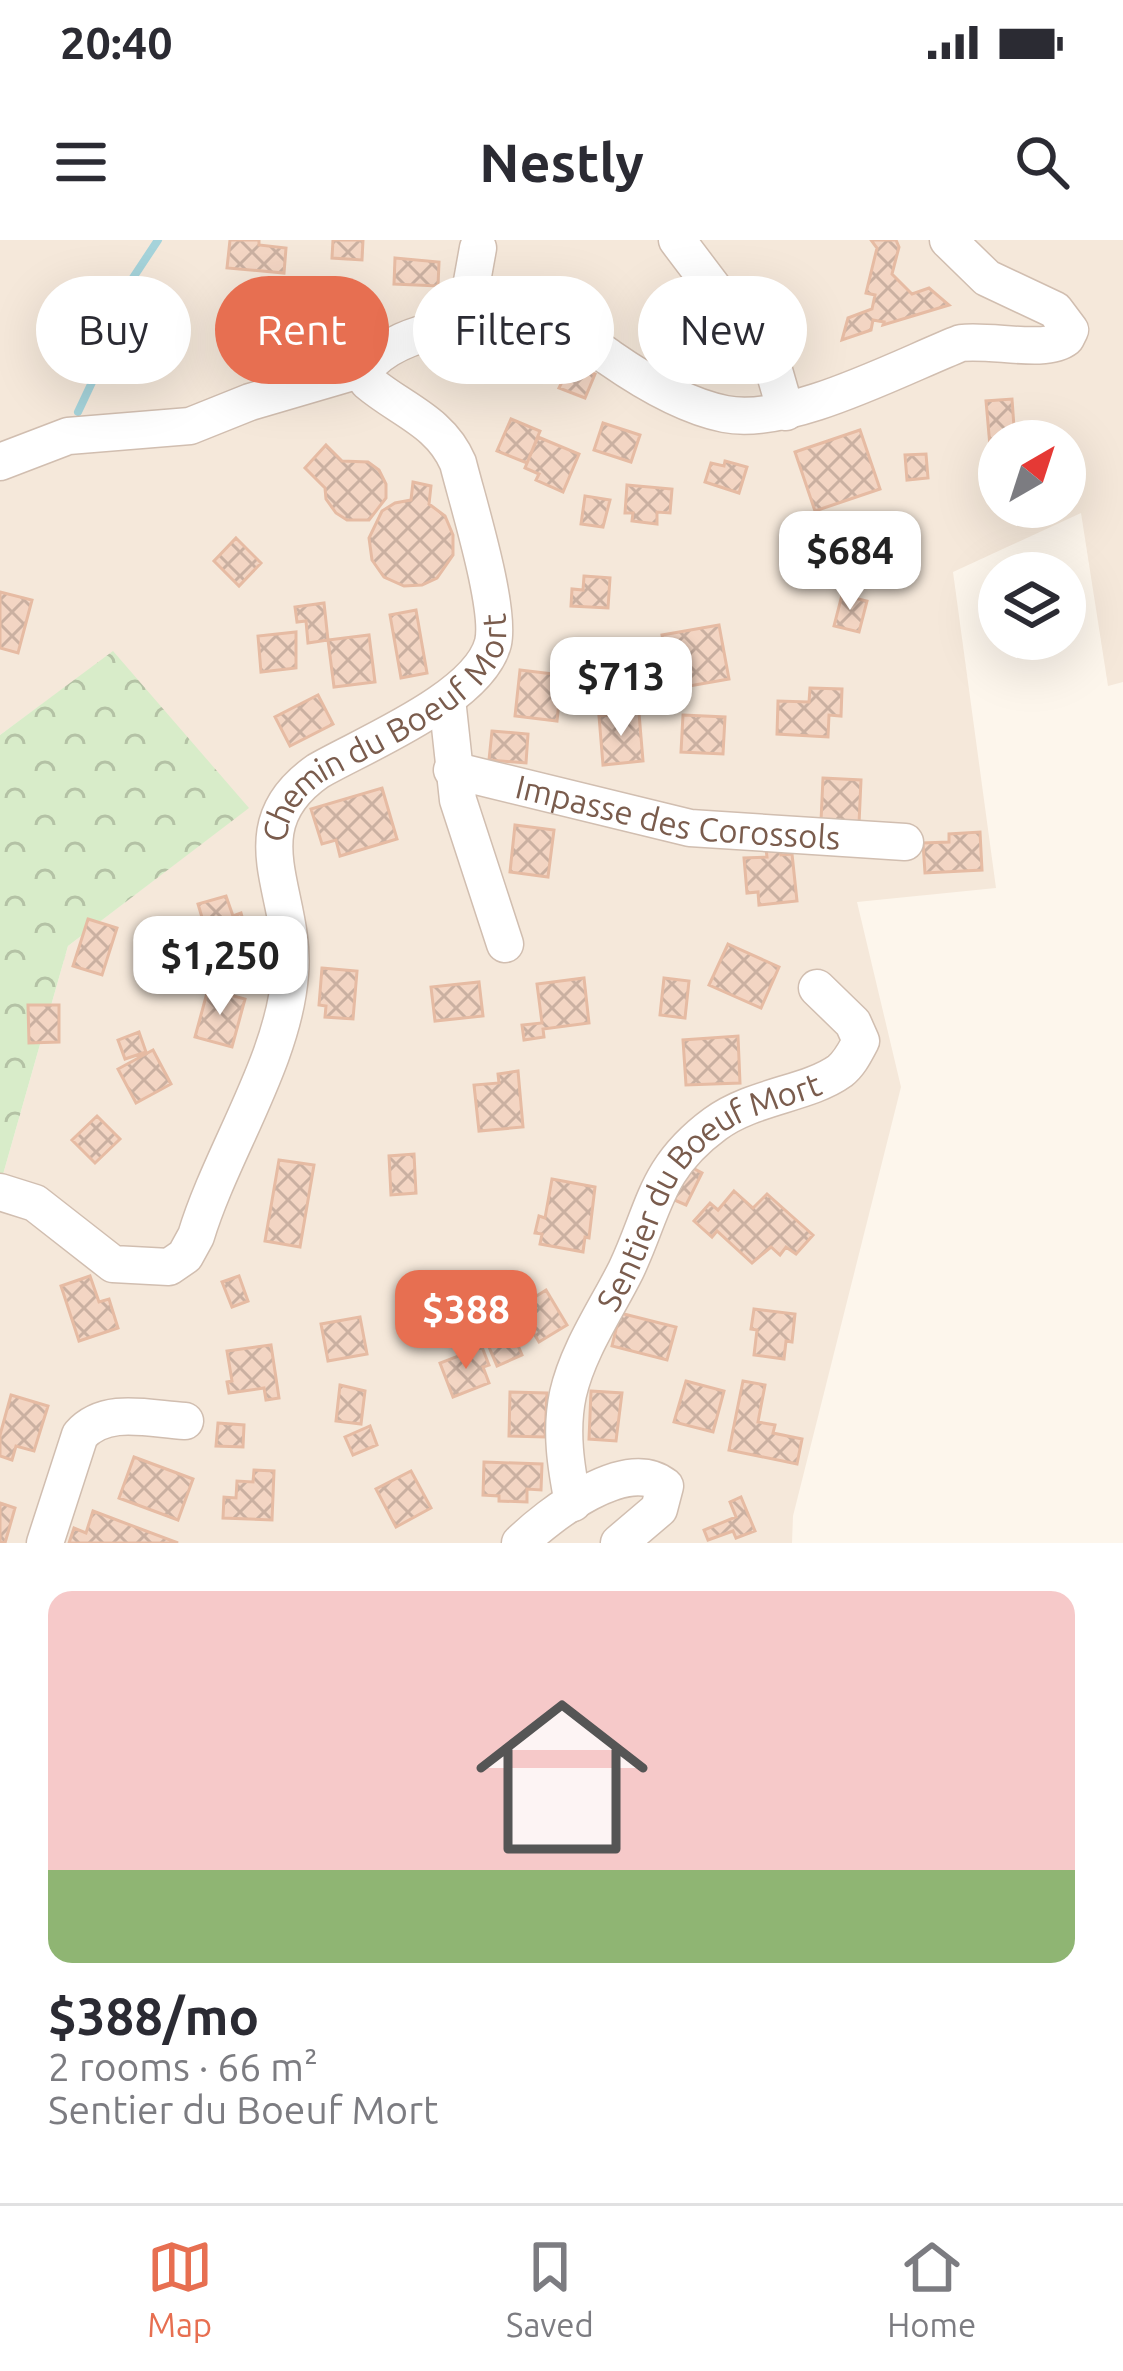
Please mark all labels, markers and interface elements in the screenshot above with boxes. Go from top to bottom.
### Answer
text: 20:40 [60,17,173,68]
icon: menu [48,129,114,195]
icon: search [1009,129,1075,195]
text: Nestly [479,132,644,192]
chip: Buy [36,276,191,384]
chip: Rent [215,276,389,384]
chip: Filters [413,276,614,384]
chip: New [638,276,807,384]
north arrow [978,420,1086,528]
map controls [978,420,1086,660]
pin: $684 [779,511,921,613]
text: $684 [806,528,894,571]
button: layers [978,552,1086,660]
street label: Chemin du Boeuf Mort [255,612,512,844]
pin: $713 [550,637,692,739]
text: $713 [577,654,665,697]
street label: Impasse des Corossols [512,767,842,856]
pin: $1,250 [122,916,318,1018]
text: $1,250 [160,933,280,976]
street label: Sentier du Boeuf Mort [589,1065,826,1317]
pin: $388 [395,1270,537,1372]
text: $388 [422,1287,510,1330]
icon: home [454,1669,670,1885]
text: $388/mo [48,1987,259,2045]
text: 2 rooms · 66 m² [48,2045,318,2088]
text: Sentier du Boeuf Mort [48,2088,438,2131]
tab: Map [147,2234,213,2343]
tab: Saved [506,2234,594,2343]
tab: Home [887,2234,976,2343]

